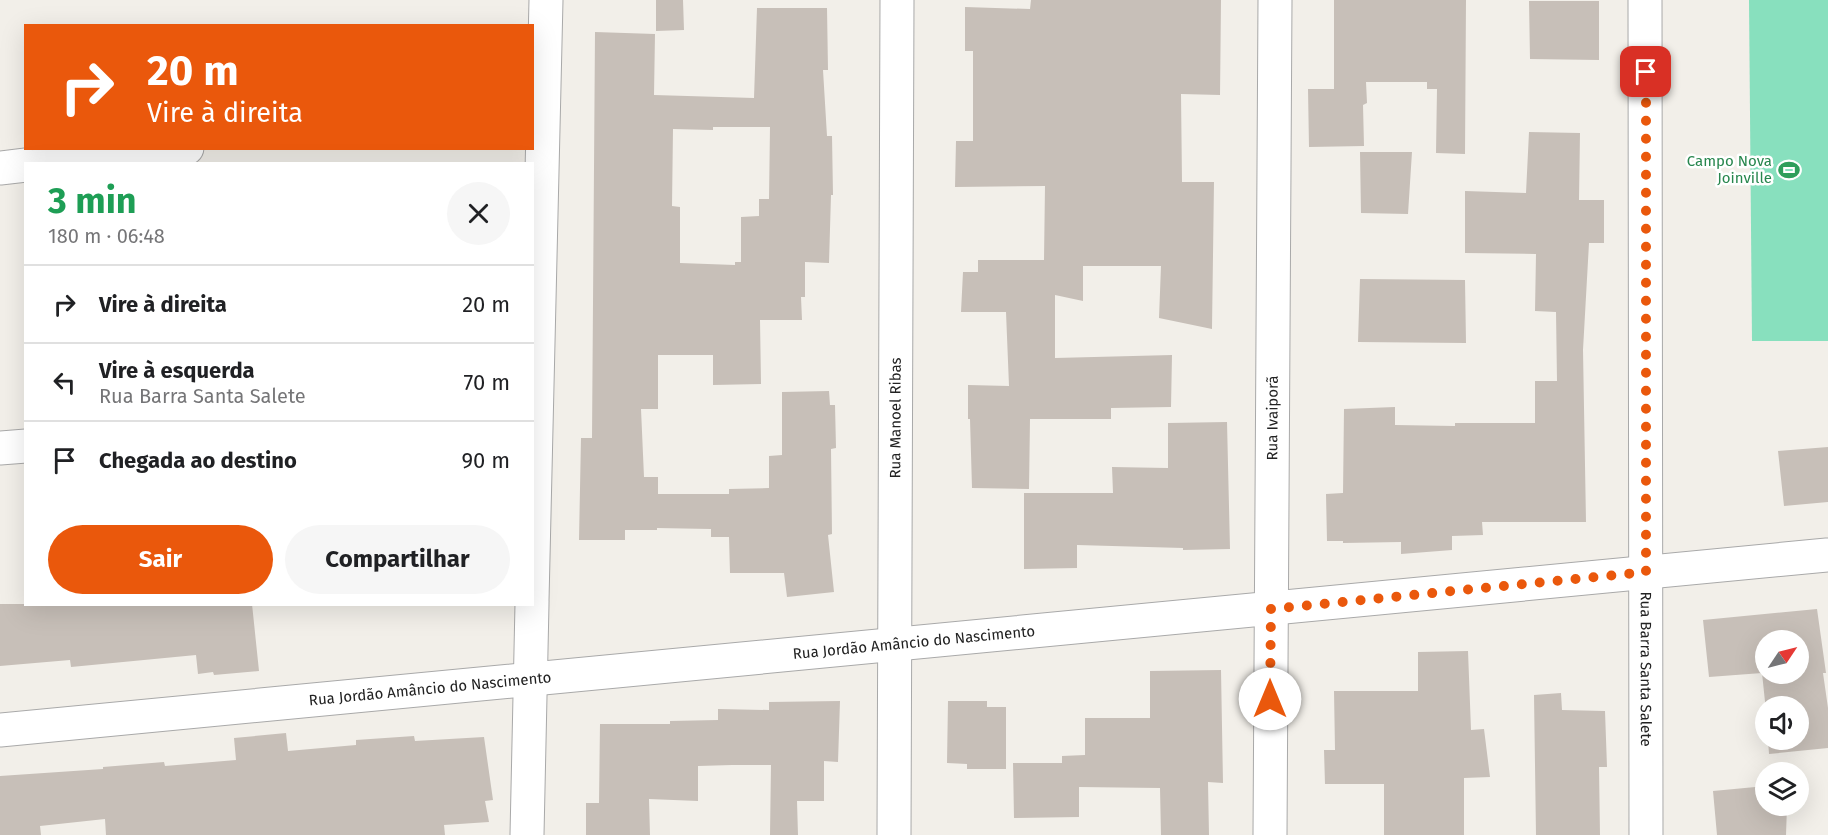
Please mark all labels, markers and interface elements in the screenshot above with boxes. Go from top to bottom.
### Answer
text: 20 m [147,46,239,96]
pin [1620,46,1671,97]
icon: right [48,48,126,126]
icon: arrive [1629,55,1662,88]
text: Vire à direita [147,97,303,129]
place label: Campo Nova Joinville [1687,152,1772,187]
sports icon: Campo Nova Joinville [1777,158,1801,182]
text: 3 min [48,179,137,223]
button: close [447,182,510,245]
text: 180 m · 06:48 [48,224,165,248]
icon: right [48,288,81,321]
text: Vire à direita [99,291,227,318]
text: 20 m [462,291,510,318]
text: Vire à esquerda [99,357,255,384]
street label: Rua Manoel Ribas [886,357,905,479]
icon: left [48,366,81,399]
text: 70 m [464,369,510,396]
street label: Rua Ivaiporã [1263,375,1282,461]
text: Rua Barra Santa Salete [99,384,306,408]
icon: arrive [48,444,81,477]
text: Chegada ao destino [99,447,297,474]
text: 90 m [461,447,510,474]
button: Sair [48,525,273,594]
button: Compartilhar [285,525,510,594]
street label: Rua Barra Santa Salete [1637,591,1655,747]
street label: Rua Jordão Amâncio do Nascimento [792,622,1036,663]
north arrow [1755,630,1809,684]
map controls [1755,630,1809,816]
position arrow [1238,667,1302,731]
street label: Rua Jordão Amâncio do Nascimento [308,668,552,709]
button: sound [1755,696,1809,750]
button: layers [1755,762,1809,816]

